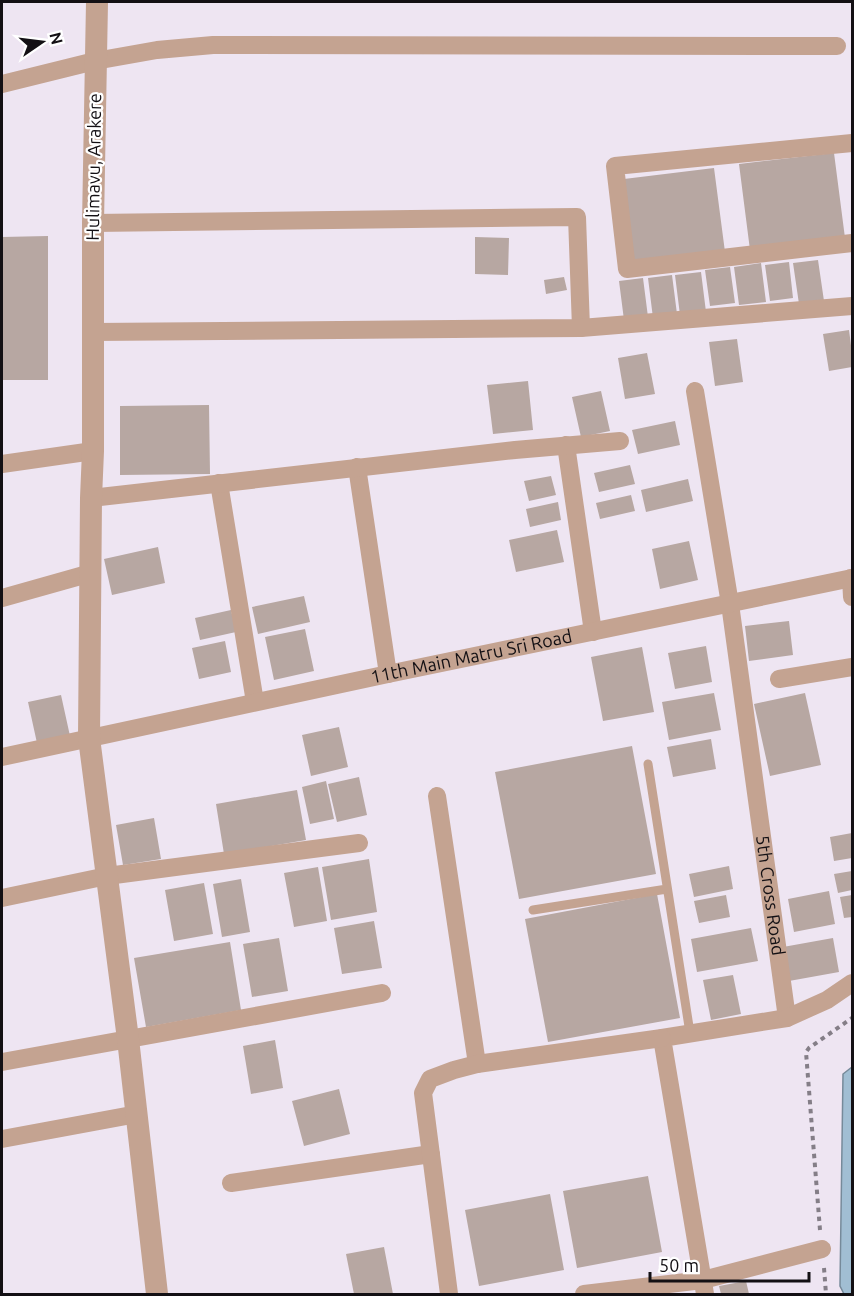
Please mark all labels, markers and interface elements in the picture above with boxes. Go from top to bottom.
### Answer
north arrow [12,12,72,72]
text: N [46,30,67,46]
street label: Hulimavu, Arakere [82,93,104,241]
street label: 11th Main Matru Sri Road [369,625,574,686]
street label: 5th Cross Road [753,834,789,957]
scale bar [650,1245,809,1283]
text: 50 m [659,1255,699,1275]

